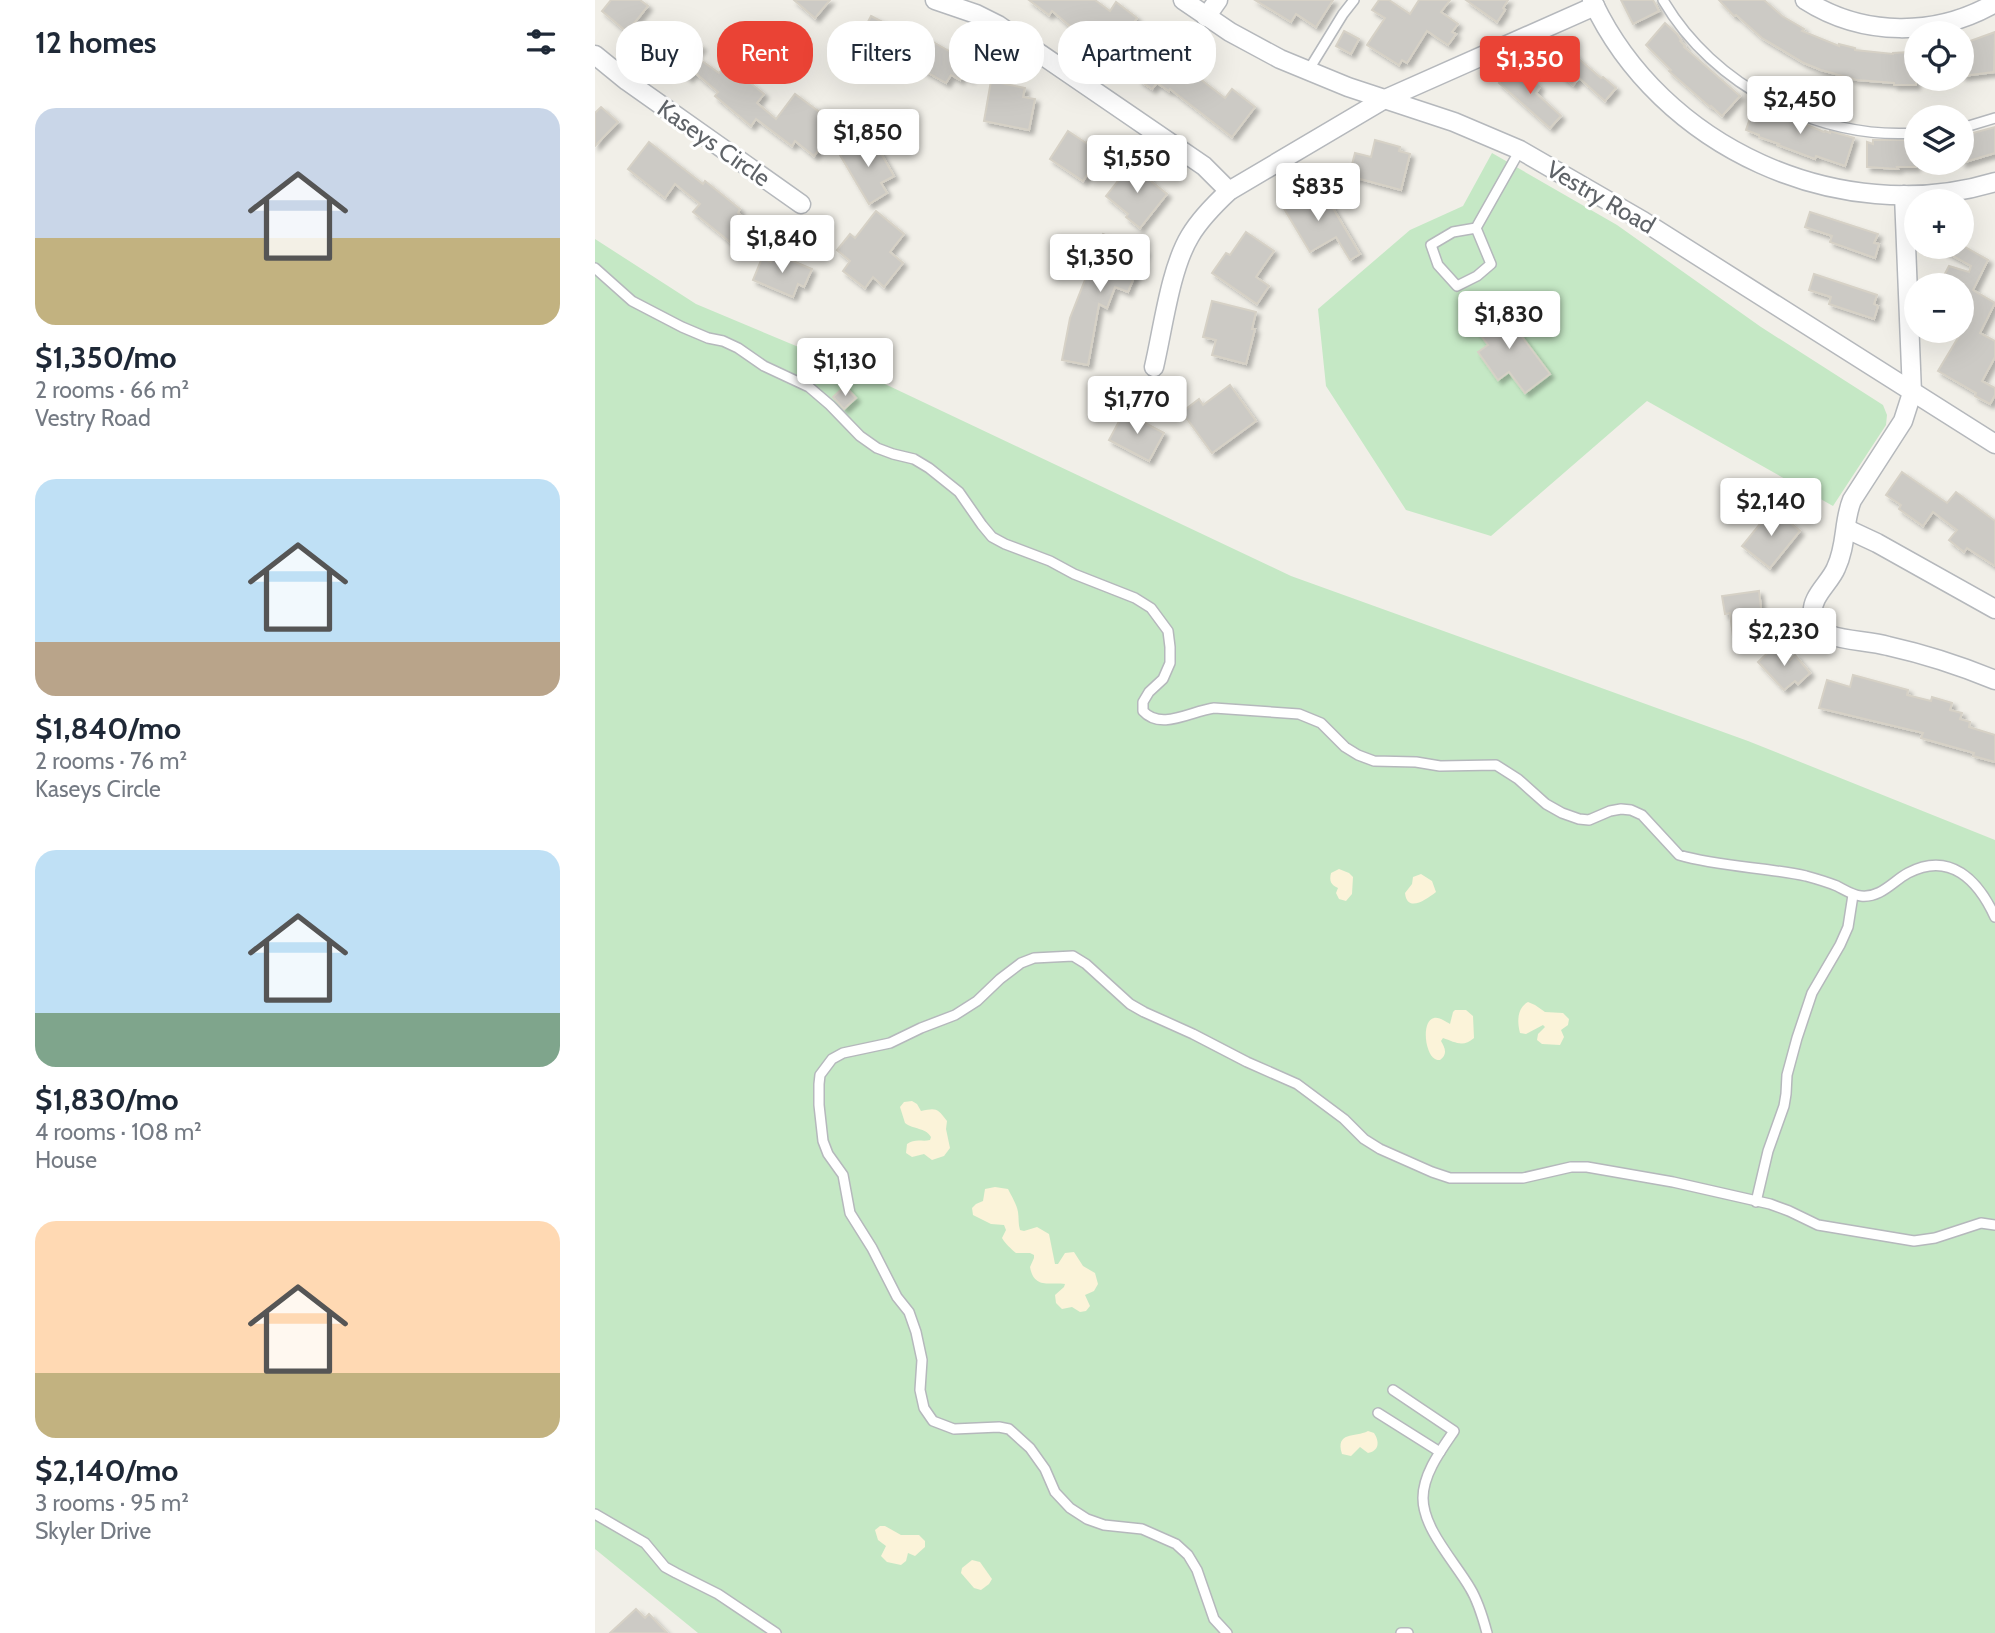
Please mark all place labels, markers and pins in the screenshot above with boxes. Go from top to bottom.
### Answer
pin: $1,350 [1473,36,1587,96]
pin: $2,450 [1743,76,1857,136]
pin: $1,850 [811,110,925,169]
pin: $1,550 [1080,136,1194,195]
pin: $835 [1277,164,1359,223]
pin: $1,840 [725,216,839,275]
pin: $1,350 [1043,234,1157,294]
pin: $1,830 [1452,292,1566,351]
pin: $1,130 [788,338,902,398]
pin: $1,770 [1080,376,1194,436]
pin: $2,140 [1714,478,1828,538]
pin: $2,230 [1727,608,1841,668]

